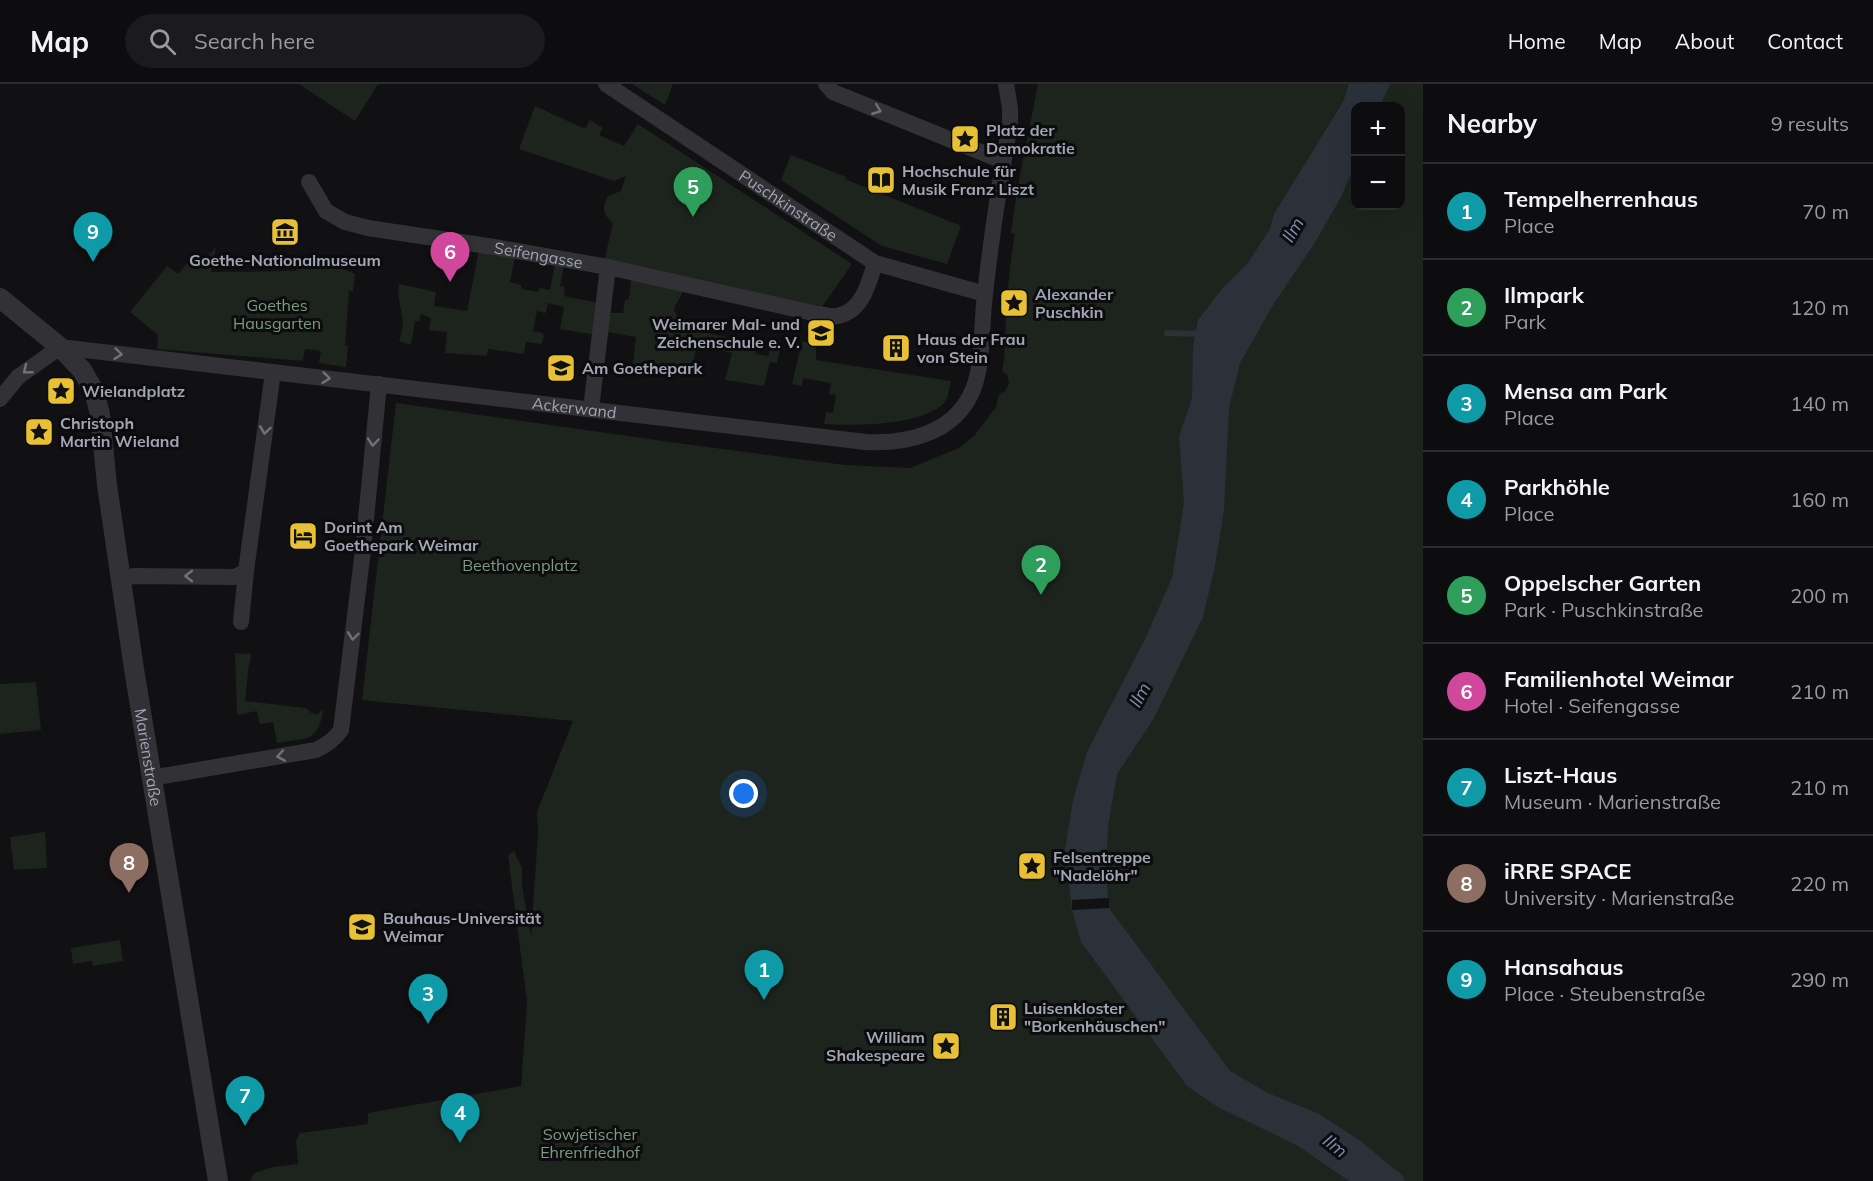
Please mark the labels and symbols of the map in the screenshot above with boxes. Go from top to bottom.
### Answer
one-way arrow [871,103,882,115]
place label: Platz der Demokratie [986,120,1075,158]
place icon: Platz der Demokratie [949,123,981,155]
place label: Hochschule für Musik Franz Liszt [902,161,1034,199]
library icon: Hochschule für Musik Franz Liszt [865,164,897,196]
street label: Puschkinstraße [735,165,841,245]
pin: 5 [674,168,712,217]
pin: 9 [74,212,112,262]
water label: Ilm [1276,213,1309,246]
museum icon: Goethe-Nationalmuseum [269,216,301,248]
pin: 6 [430,232,470,282]
street label: Seifengasse [493,237,584,272]
place label: Goethe-Nationalmuseum [189,250,381,270]
place label: Alexander Puschkin [1035,284,1114,322]
place icon: Alexander Puschkin [998,287,1030,319]
park label: Goethes Hausgarten [233,295,321,333]
place label: Weimarer Mal- und Zeichenschule e. V. [652,314,800,352]
school or university icon: Weimarer Mal- und Zeichenschule e. V. [805,317,837,349]
place label: Haus der Frau von Stein [916,329,1025,367]
building icon: Haus der Frau von Stein [880,332,912,364]
one-way arrow [113,347,123,360]
school or university icon: Am Goethepark [545,352,577,384]
place label: Am Goethepark [582,358,703,378]
one-way arrow [23,362,34,373]
one-way arrow [321,371,330,384]
place icon: Wielandplatz [45,375,77,407]
place label: Wielandplatz [82,381,185,401]
street label: Ackerwand [531,393,618,423]
place label: Christoph Martin Wieland [60,413,179,451]
place icon: Christoph Martin Wieland [23,416,55,448]
one-way arrow [259,425,271,434]
one-way arrow [367,437,380,447]
place label: Dorint Am Goethepark Weimar [324,517,479,555]
hotel icon: Dorint Am Goethepark Weimar [287,520,319,552]
pin: 2 [1022,546,1060,595]
park label: Beethovenplatz [462,555,578,575]
one-way arrow [185,570,194,582]
one-way arrow [347,631,360,640]
water label: Ilm [1124,678,1156,711]
street label: Marienstraße [131,707,166,808]
one-way arrow [276,750,285,762]
your location [729,779,758,808]
pin: 8 [110,844,148,893]
place label: Felsentreppe "Nadelöhr" [1053,847,1151,885]
place icon: Felsentreppe "Nadelöhr" [1016,850,1048,882]
place label: Bauhaus-Universität Weimar [383,908,541,946]
school or university icon: Bauhaus-Universität Weimar [346,911,378,943]
pin: 1 [744,950,783,1000]
pin: 3 [408,974,448,1024]
place label: Luisenkloster "Borkenhäuschen" [1024,998,1165,1036]
building icon: Luisenkloster "Borkenhäuschen" [987,1001,1019,1033]
place label: William Shakespeare [826,1027,925,1065]
place icon: William Shakespeare [930,1030,962,1062]
pin: 7 [226,1076,264,1126]
pin: 4 [440,1094,480,1143]
park label: Sowjetischer Ehrenfriedhof [540,1124,640,1162]
water label: Ilm [1318,1129,1352,1162]

